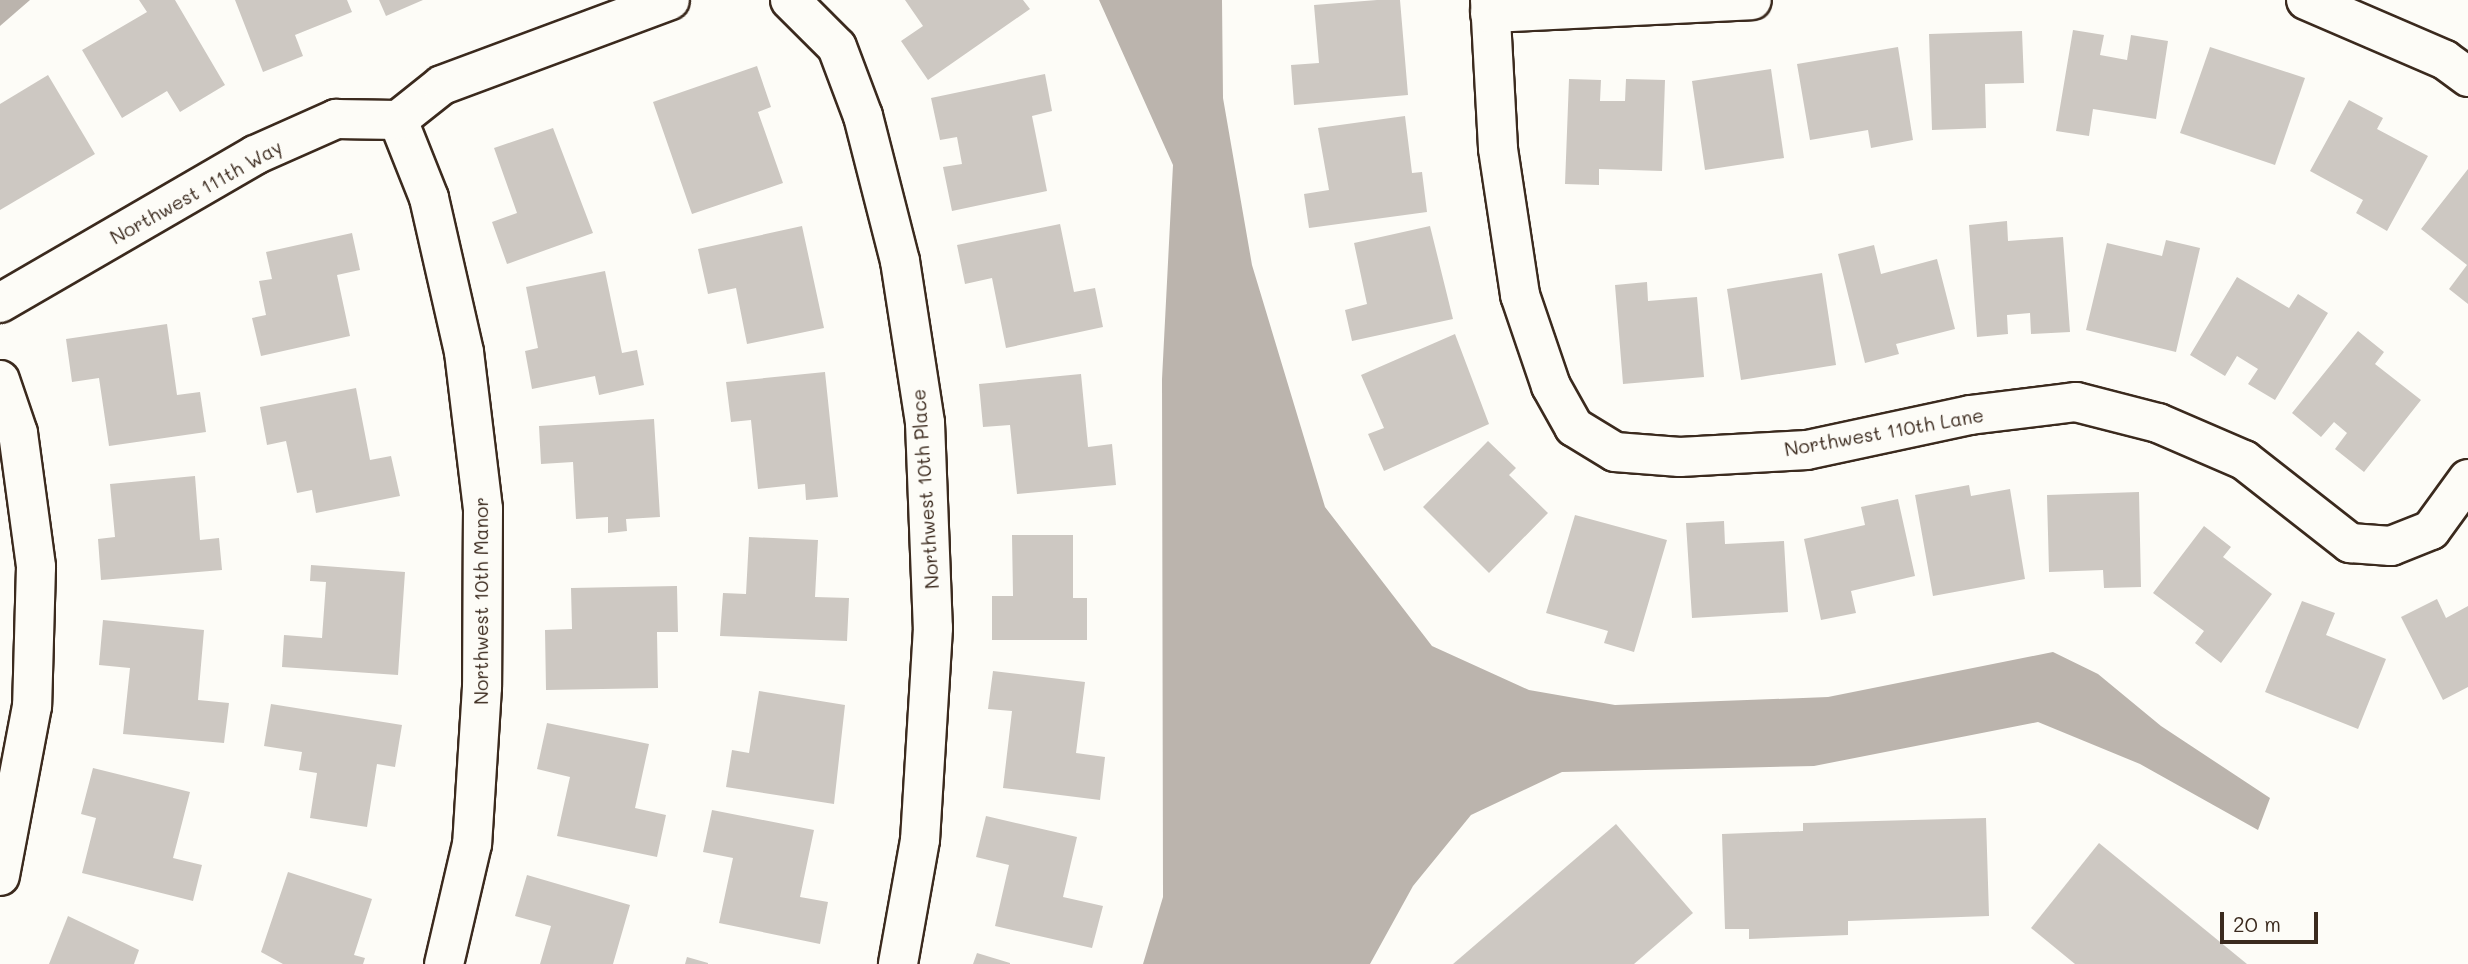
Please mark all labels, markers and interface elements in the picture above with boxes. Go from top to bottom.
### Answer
street label: Northwest 111th Way [106,135,286,249]
street label: Northwest 10th Place [907,388,943,590]
street label: Northwest 110th Lane [1783,403,1985,461]
street label: Northwest 10th Manor [470,497,492,705]
scale bar [2223,898,2321,942]
text: 20 m [2233,910,2281,937]

